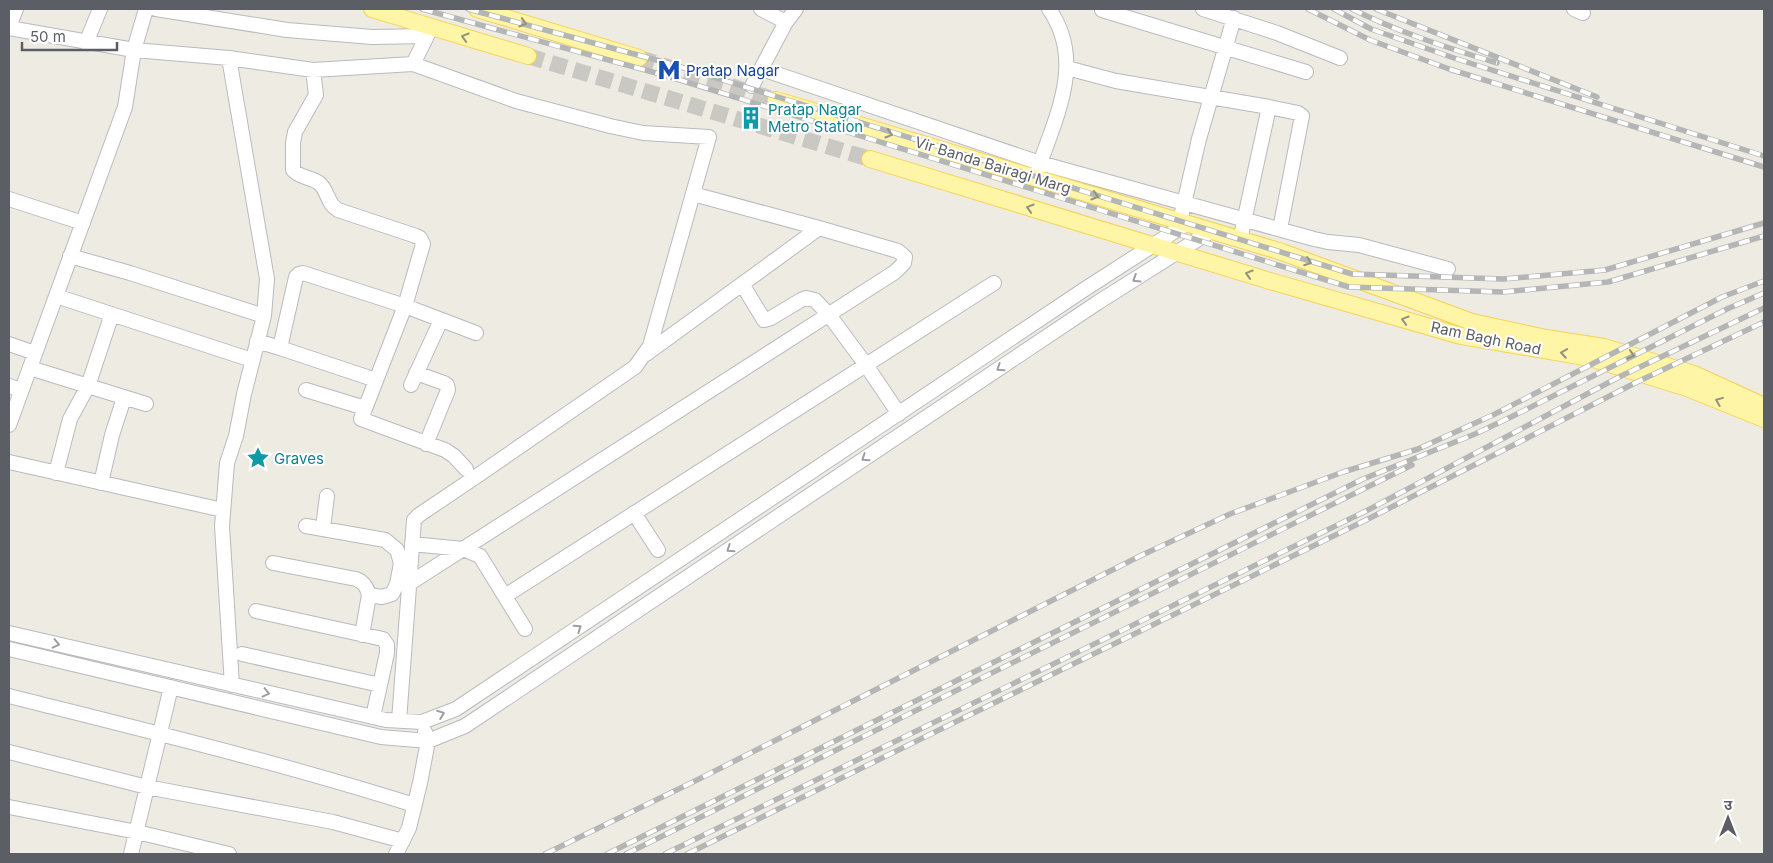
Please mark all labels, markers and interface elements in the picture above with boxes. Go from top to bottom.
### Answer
one-way arrow [519,17,527,27]
scale bar [22,20,118,52]
text: 50 m [30,27,66,46]
one-way arrow [461,32,470,42]
metro station icon: Pratap Nagar [656,57,682,83]
place label: Pratap Nagar [686,61,780,80]
place label: Pratap Nagar Metro Station [768,100,863,136]
building icon: Pratap Nagar Metro Station [738,105,764,131]
one-way arrow [885,128,893,138]
street label: Vir Banda Bairagi Marg [913,132,1073,198]
one-way arrow [1091,190,1099,200]
one-way arrow [1027,203,1035,213]
one-way arrow [1303,256,1311,266]
one-way arrow [1246,270,1254,280]
one-way arrow [1132,272,1141,282]
one-way arrow [1402,315,1410,325]
street label: Ram Bagh Road [1429,317,1543,359]
one-way arrow [1560,349,1568,359]
one-way arrow [1626,350,1634,360]
one-way arrow [997,362,1006,371]
one-way arrow [1715,396,1724,407]
place icon: Graves [245,445,271,471]
place label: Graves [274,449,324,468]
one-way arrow [862,452,871,462]
one-way arrow [727,543,736,552]
one-way arrow [573,624,582,634]
one-way arrow [52,638,61,649]
one-way arrow [261,687,270,698]
one-way arrow [436,710,445,721]
north arrow [1703,793,1753,843]
text: उ [1724,796,1733,813]

